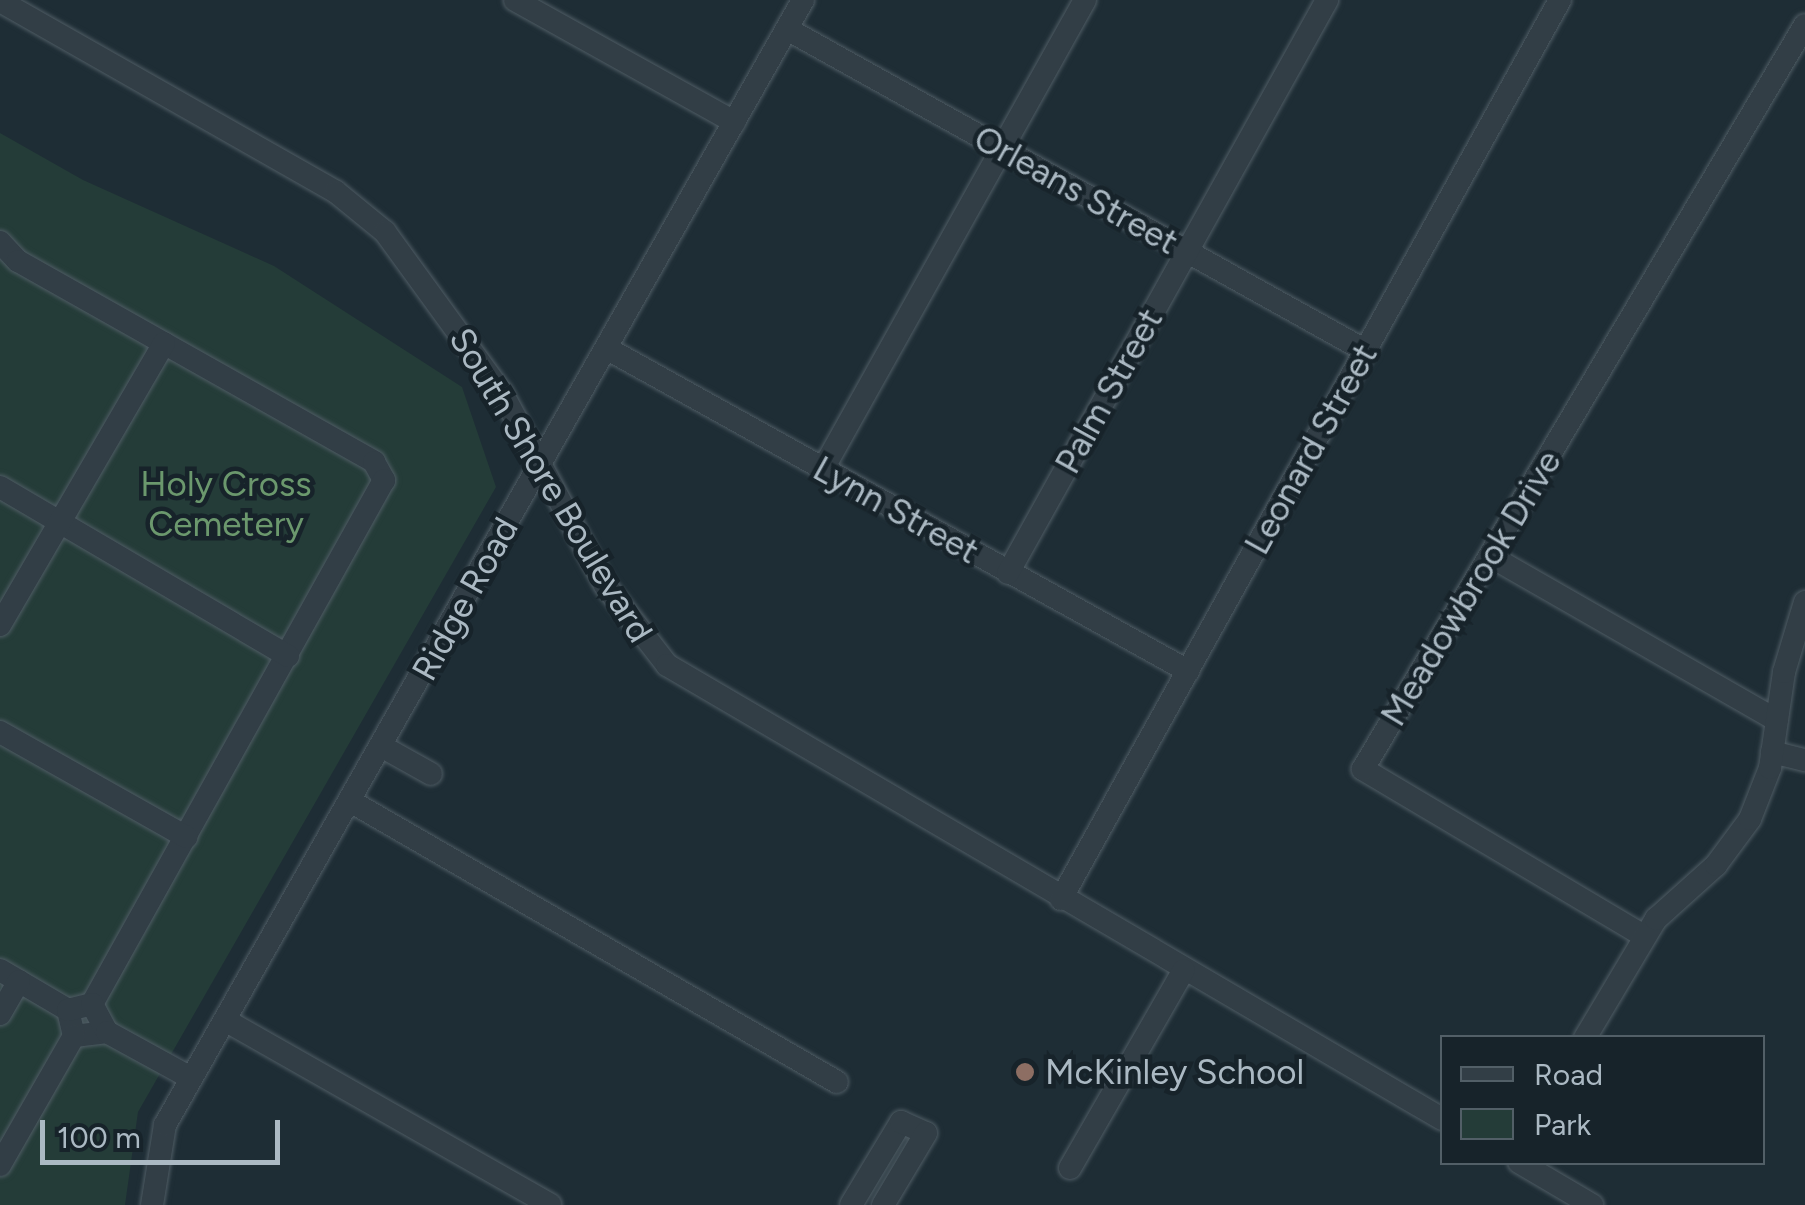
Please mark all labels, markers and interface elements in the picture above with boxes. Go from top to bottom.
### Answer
street label: Orleans Street [967,117,1185,263]
street label: Palm Street [1047,301,1171,481]
street label: South Shore Boulevard [441,320,661,650]
street label: Leonard Street [1236,336,1386,562]
street label: Meadowbrook Drive [1372,443,1570,733]
street label: Lynn Street [806,447,986,573]
park label: Holy Cross Cemetery [140,463,312,545]
street label: Ridge Road [403,510,527,688]
legend [1440,1035,1765,1165]
place label: McKinley School [1045,1051,1304,1093]
text: Road [1534,1056,1603,1093]
marker: McKinley School [1014,1061,1036,1083]
scale bar [45,1100,285,1162]
text: Park [1534,1106,1591,1143]
text: 100 m [57,1119,141,1156]

